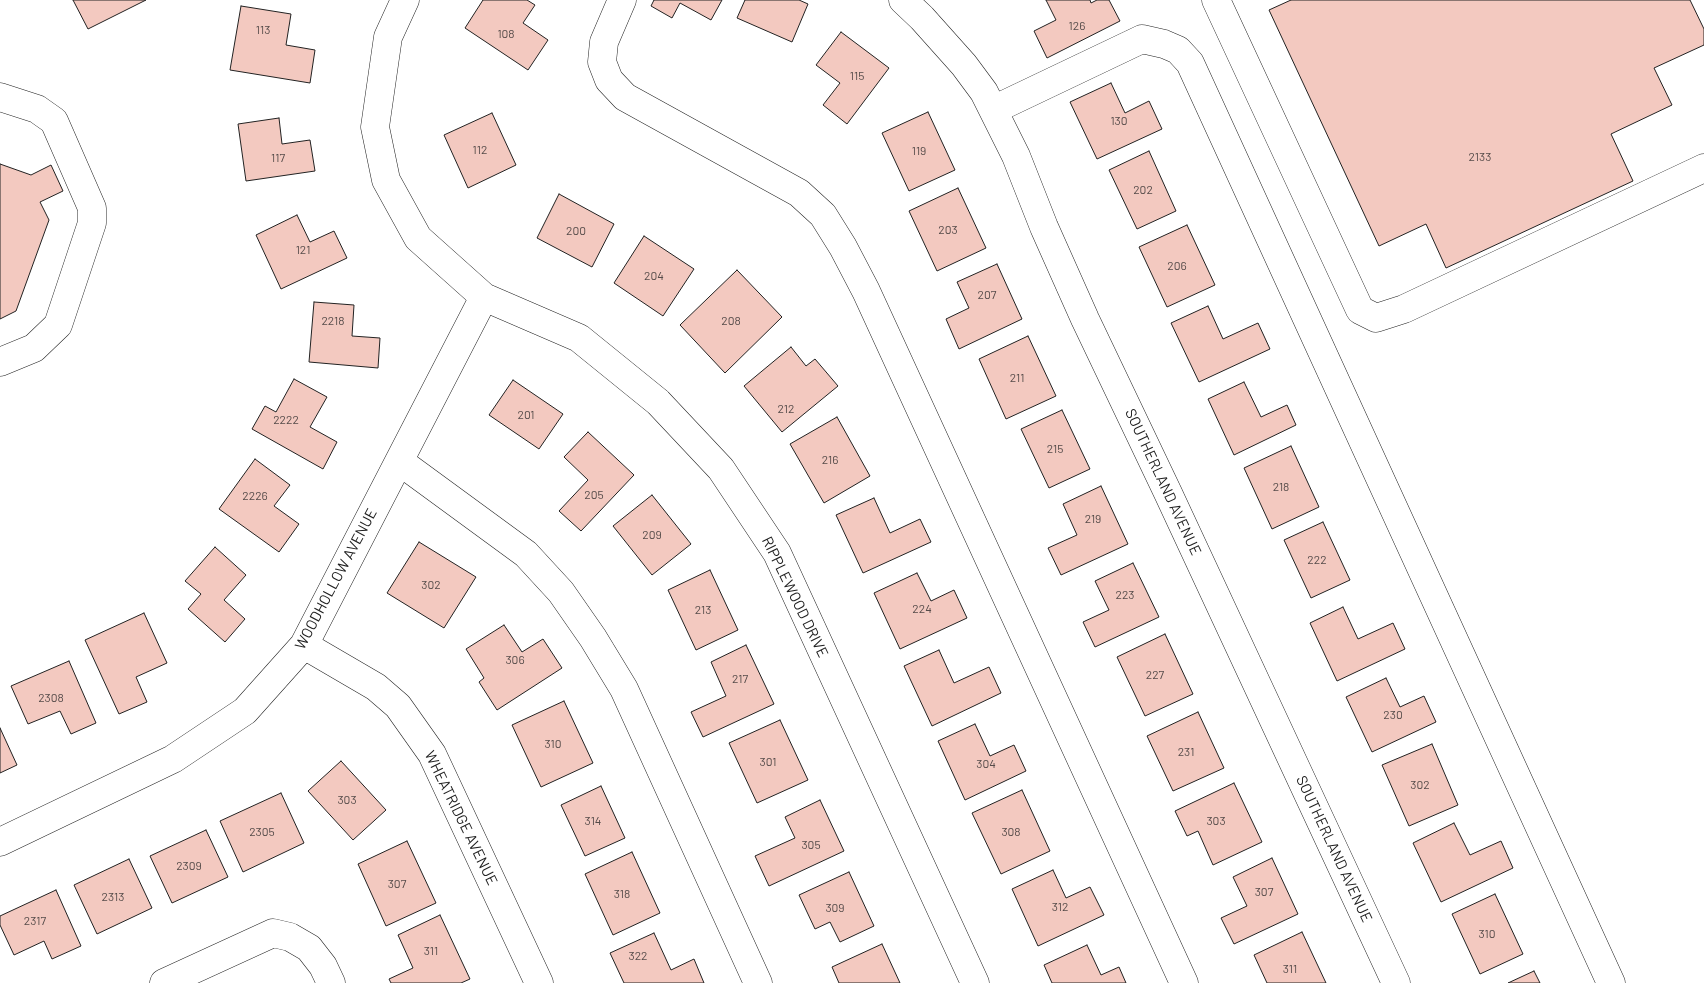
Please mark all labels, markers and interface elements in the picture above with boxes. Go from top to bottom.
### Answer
house number: 126 [1069,19,1085,33]
house number: 113 [256,23,270,37]
house number: 108 [497,27,515,41]
house number: 115 [850,69,864,83]
house number: 130 [1110,114,1128,128]
house number: 112 [473,143,487,157]
house number: 119 [912,144,926,158]
house number: 2133 [1469,150,1491,164]
house number: 117 [271,151,285,165]
house number: 202 [1133,183,1153,197]
house number: 203 [938,223,958,237]
house number: 200 [566,224,586,238]
house number: 121 [296,243,310,257]
house number: 206 [1167,259,1187,273]
house number: 204 [644,269,664,283]
house number: 207 [978,288,996,302]
house number: 2218 [321,314,345,328]
house number: 208 [721,314,741,328]
house number: 211 [1010,371,1024,385]
house number: 212 [778,402,794,416]
street label: SOUTHERLAND AVENUE [1121,406,1205,558]
house number: 201 [517,408,535,422]
house number: 2222 [273,413,299,427]
house number: 215 [1047,442,1063,456]
house number: 216 [822,453,838,467]
house number: 218 [1273,480,1289,494]
house number: 205 [584,488,604,502]
house number: 2226 [242,489,268,503]
street label: WOODHOLLOW AVENUE [291,505,381,653]
house number: 219 [1085,512,1101,526]
house number: 209 [642,528,662,542]
street label: RIPPLEWOOD DRIVE [758,534,832,660]
house number: 222 [1307,553,1327,567]
house number: 302 [421,578,441,592]
house number: 223 [1116,588,1134,602]
house number: 224 [912,602,932,616]
house number: 213 [695,603,711,617]
house number: 306 [505,653,525,667]
house number: 227 [1146,668,1164,682]
house number: 217 [732,672,748,686]
house number: 2308 [38,691,64,705]
house number: 230 [1383,708,1403,722]
house number: 310 [544,737,562,751]
house number: 231 [1178,745,1194,759]
street label: WHEATRIDGE AVENUE [421,748,501,888]
house number: 301 [760,755,776,769]
house number: 304 [976,757,996,771]
street label: SOUTHERLAND AVENUE [1292,773,1376,925]
house number: 302 [1410,778,1430,792]
house number: 303 [337,793,357,807]
house number: 314 [585,814,601,828]
house number: 303 [1206,814,1226,828]
house number: 2305 [249,825,275,839]
house number: 308 [1001,825,1021,839]
house number: 305 [801,838,821,852]
house number: 2309 [176,859,202,873]
house number: 307 [388,877,406,891]
house number: 307 [1255,885,1273,899]
house number: 318 [614,887,630,901]
house number: 2313 [102,890,124,904]
house number: 312 [1052,900,1068,914]
house number: 309 [825,901,845,915]
house number: 2317 [24,914,46,928]
house number: 310 [1478,927,1496,941]
house number: 311 [424,944,438,958]
house number: 322 [628,949,648,963]
house number: 311 [1283,962,1297,976]

